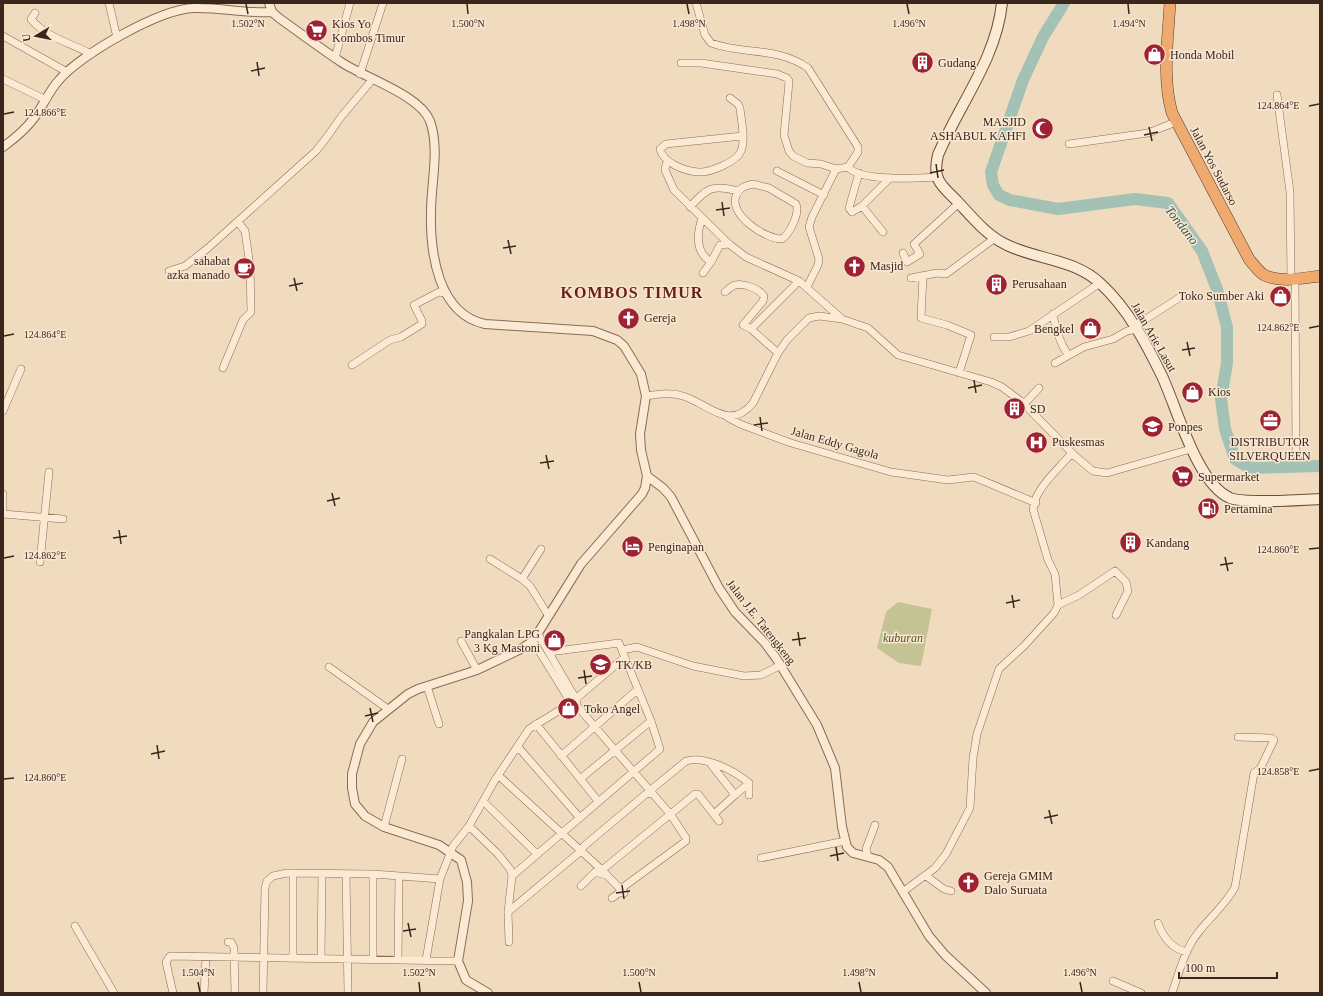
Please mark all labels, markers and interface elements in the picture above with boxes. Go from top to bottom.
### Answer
north arrow [16,16,56,56]
place label: Kios Yo Kombos Timur [332,17,405,45]
text: 1.502°N [231,18,265,29]
supermarket icon: Kios Yo Kombos Timur [304,18,330,44]
text: 1.500°N [451,18,485,29]
text: 1.498°N [672,18,706,29]
text: 1.496°N [892,18,926,29]
text: 1.494°N [1112,18,1146,29]
text: U [20,33,33,43]
shop icon: Honda Mobil [1142,42,1168,68]
place label: Honda Mobil [1170,48,1235,62]
building icon: Gudang [909,50,935,76]
place label: Gudang [938,56,976,70]
text: 124.864°E [1257,100,1299,111]
text: 124.866°E [24,107,66,118]
place label: MASJID ASHABUL KAHFI [930,115,1026,143]
mosque icon: MASJID ASHABUL KAHFI [1029,116,1055,142]
street label: Jalan Yos Sudarso [1187,124,1241,208]
water label: Tondano [1162,203,1202,248]
church icon: Masjid [841,253,867,279]
place label: sahabat azka manado [167,254,231,282]
cafe icon: sahabat azka manado [232,255,258,281]
place label: Masjid [870,259,903,273]
building icon: Perusahaan [983,271,1009,297]
place label: Perusahaan [1012,277,1067,291]
shop icon: Toko Sumber Aki [1267,283,1293,309]
district label: KOMBOS TIMUR [561,284,703,301]
place label: Toko Sumber Aki [1179,289,1265,303]
street label: Jalan Arie Lasut [1128,300,1180,375]
church icon: Gereja [616,305,642,331]
place label: Gereja [644,311,677,325]
shop icon: Bengkel [1077,316,1103,342]
place label: Bengkel [1034,322,1075,336]
text: 124.862°E [1257,322,1299,333]
text: 124.864°E [24,329,66,340]
shop icon: Kios [1180,379,1206,405]
place label: Kios [1208,385,1231,399]
building icon: SD [1002,396,1028,422]
place label: SD [1030,402,1046,416]
office icon: DISTRIBUTOR SILVERQUEEN [1257,408,1283,434]
school or university icon: Ponpes [1140,414,1166,440]
place label: Ponpes [1168,420,1203,434]
street label: Jalan Eddy Gagola [790,424,881,462]
hospital icon: Puskesmas [1024,429,1050,455]
place label: Puskesmas [1052,435,1105,449]
place label: DISTRIBUTOR SILVERQUEEN [1229,435,1311,463]
supermarket icon: Supermarket [1170,464,1196,490]
place label: Supermarket [1198,470,1260,484]
fuel station icon: Pertamina [1195,496,1221,522]
place label: Pertamina [1224,502,1273,516]
building icon: Kandang [1117,530,1143,556]
hotel icon: Penginapan [619,534,645,560]
place label: Kandang [1146,536,1189,550]
place label: Penginapan [648,540,704,554]
text: 124.860°E [1257,544,1299,555]
text: 124.862°E [24,550,66,561]
street label: Jalan J.E. Tatengkeng [723,577,799,667]
place label: Pangkalan LPG 3 Kg Mastoni [464,627,541,655]
shop icon: Pangkalan LPG 3 Kg Mastoni [542,628,568,654]
park label: kuburan [883,631,923,645]
school or university icon: TK/KB [588,652,614,678]
place label: TK/KB [616,658,652,672]
shop icon: Toko Angel [555,696,581,722]
place label: Toko Angel [584,702,641,716]
text: 124.858°E [1257,766,1299,777]
text: 124.860°E [24,772,66,783]
place label: Gereja GMIM Dalo Suruata [984,869,1053,897]
church icon: Gereja GMIM Dalo Suruata [955,870,981,896]
scale bar [1179,954,1277,980]
text: 100 m [1185,961,1216,975]
text: 1.504°N [181,967,215,978]
text: 1.502°N [402,967,436,978]
text: 1.500°N [622,967,656,978]
text: 1.498°N [842,967,876,978]
text: 1.496°N [1063,967,1097,978]

